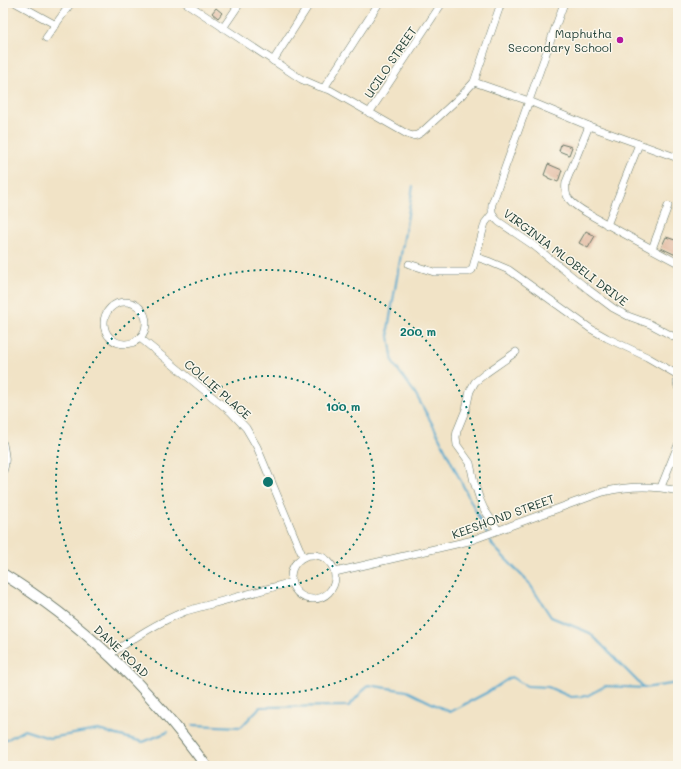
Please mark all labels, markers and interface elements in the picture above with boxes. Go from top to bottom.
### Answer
street label: UCILO STREET [360,23,420,101]
place label: Maphutha Secondary School [508,25,612,55]
marker: Maphutha Secondary School [615,35,625,45]
street label: VIRGINIA MLOBELI DRIVE [500,205,632,309]
text: 200 m [400,323,436,339]
street label: COLLIE PLACE [181,356,255,422]
text: 100 m [326,398,360,414]
centre of rings [261,475,275,489]
street label: KEESHOND STREET [449,490,557,542]
street label: DANE ROAD [91,621,153,681]

